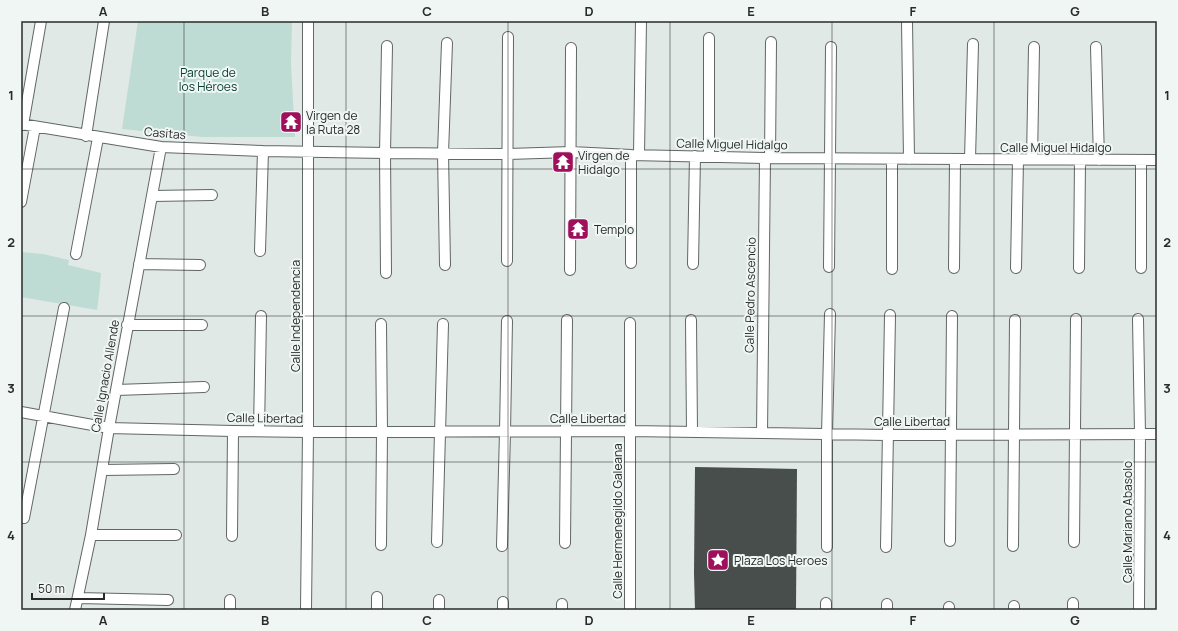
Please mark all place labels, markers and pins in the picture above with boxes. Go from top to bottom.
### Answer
place label: Virgen de la Ruta 28 [306,107,360,138]
temple icon: Virgen de la Ruta 28 [278,109,304,135]
place label: Virgen de Hidalgo [578,147,629,178]
temple icon: Virgen de Hidalgo [550,149,576,175]
temple icon: Templo [565,216,591,242]
place label: Templo [594,221,634,238]
place icon: Plaza Los Heroes [705,547,731,573]
place label: Plaza Los Heroes [734,552,828,569]

